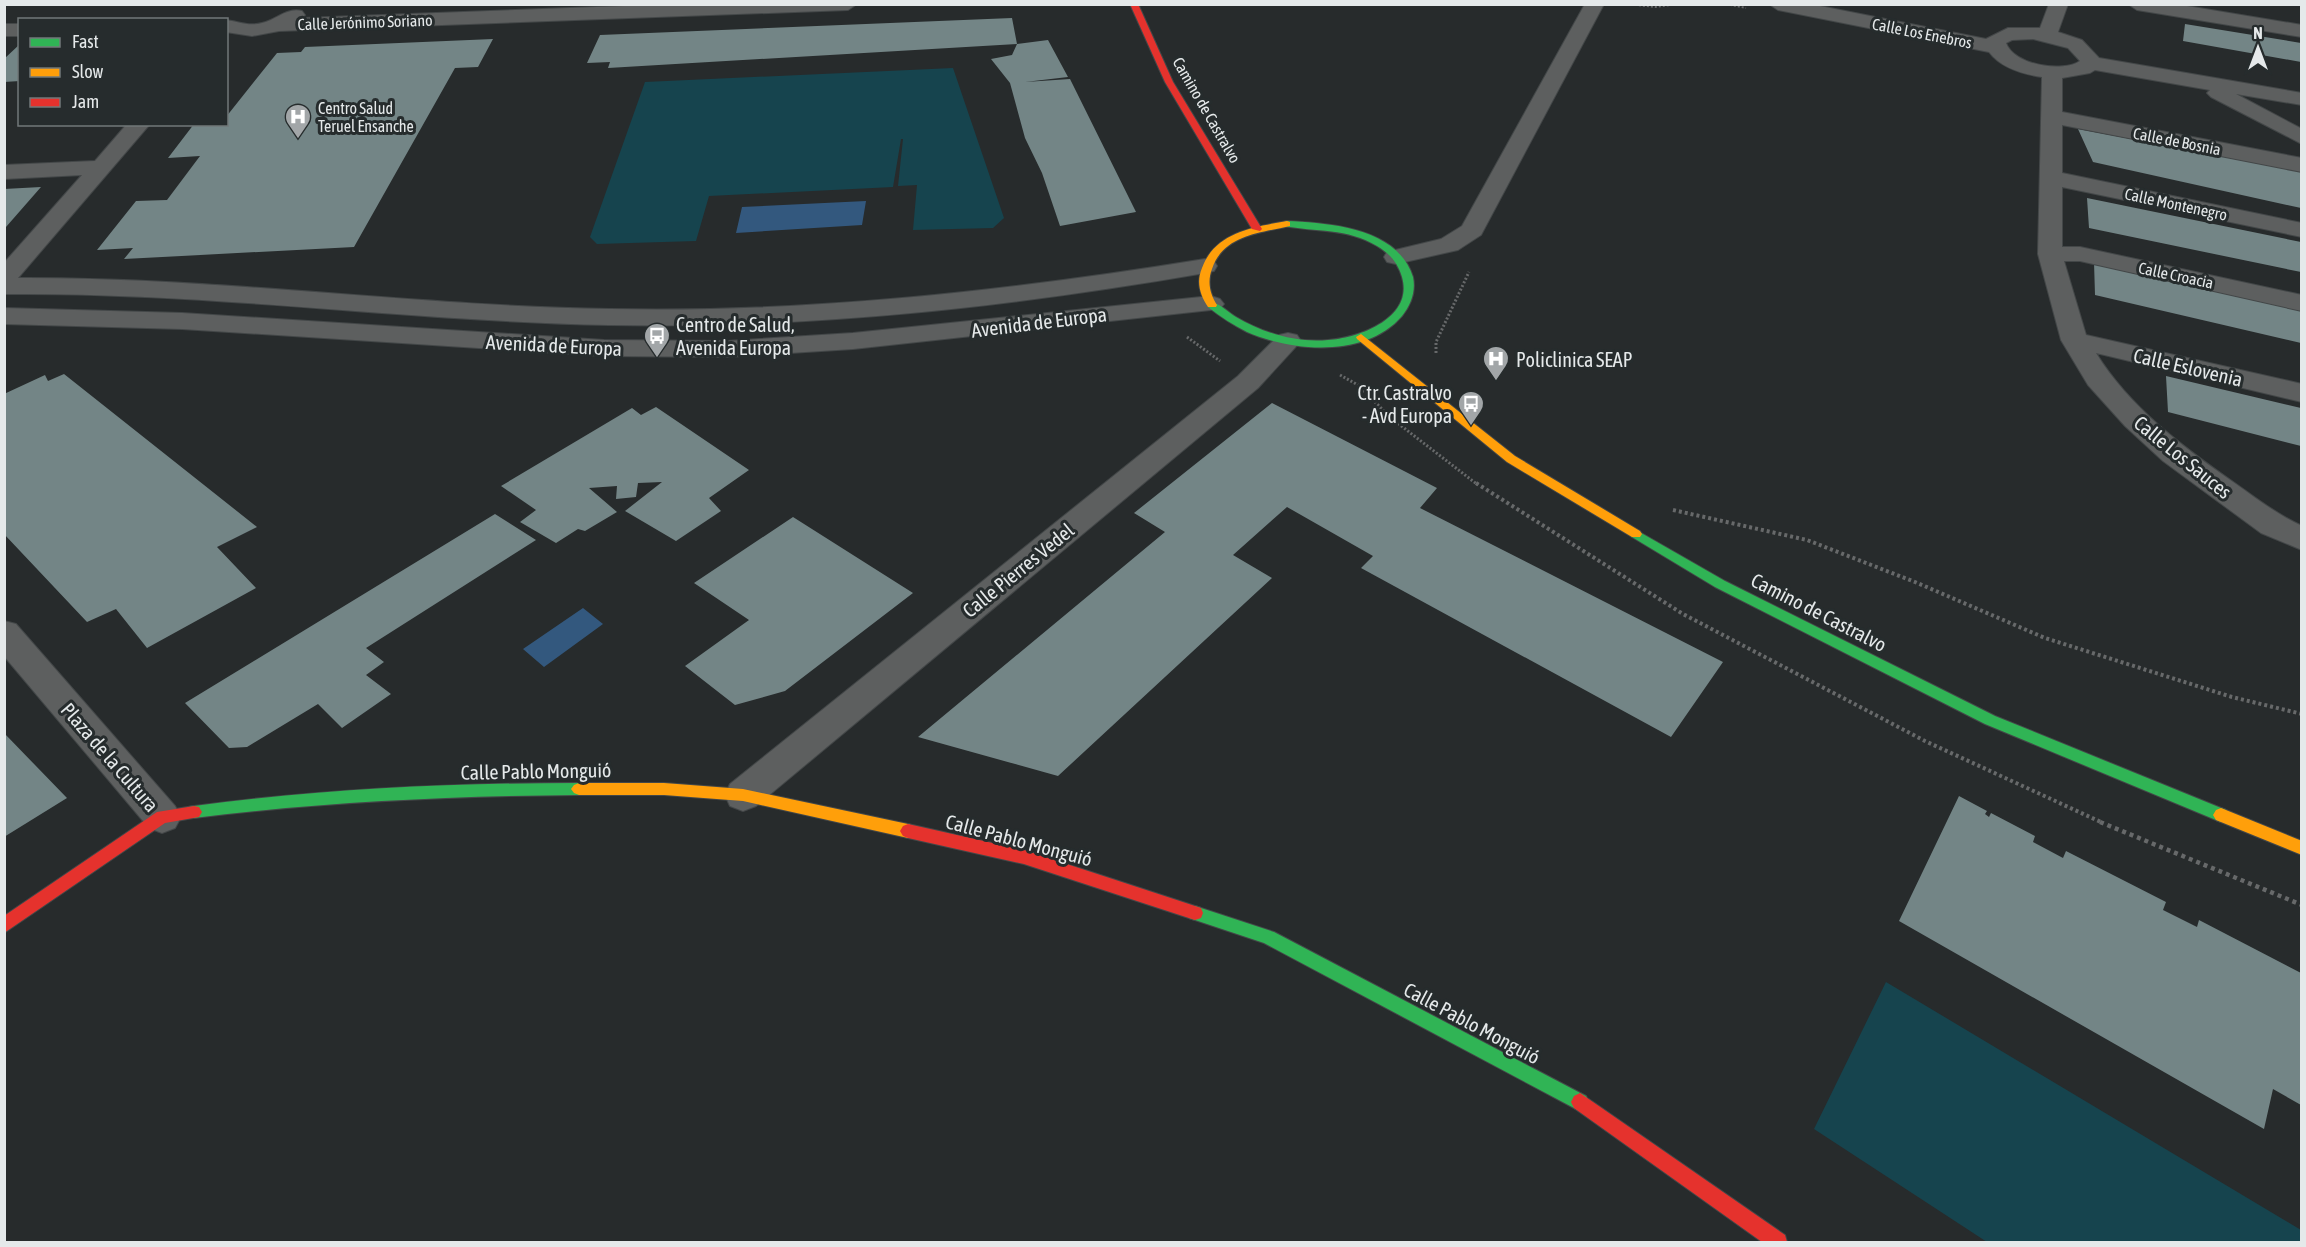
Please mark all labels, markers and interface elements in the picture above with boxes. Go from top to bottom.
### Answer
street label: Calle Jerónimo Soriano [297,11,433,33]
street label: Calle Los Enebros [1871,15,1974,52]
legend [18,18,228,126]
north arrow [2228,18,2288,78]
text: N [2253,24,2263,42]
text: Fast [72,31,99,52]
street label: Camino de Castralvo [1169,54,1245,166]
text: Slow [72,61,103,82]
text: Jam [72,91,99,112]
place label: Centro Salud Teruel Ensanche [318,99,414,135]
hospital icon: Centro Salud Teruel Ensanche [283,102,313,140]
street label: Calle de Bosnia [2132,124,2222,158]
street label: Calle Montenegro [2123,184,2229,225]
street label: Calle Croacia [2137,258,2215,292]
street label: Avenida de Europa [970,302,1108,342]
place label: Centro de Salud, Avenida Europa [676,313,795,359]
bus stop icon: Centro de Salud, Avenida Europa [642,321,672,359]
street label: Avenida de Europa [485,330,623,360]
street label: Calle Eslovenia [2131,343,2245,391]
hospital icon: Policlinica SEAP [1481,344,1511,382]
place label: Policlinica SEAP [1516,348,1632,371]
place label: Ctr. Castralvo - Avd Europa [1357,381,1452,427]
bus stop icon: Ctr. Castralvo - Avd Europa [1456,389,1486,427]
street label: Calle Los Sauces [2130,411,2236,503]
street label: Calle Pierres Vedel [958,518,1079,622]
street label: Camino de Castralvo [1747,568,1891,656]
street label: Plaza de la Cultura [57,698,163,816]
street label: Calle Pablo Monguió [460,758,612,784]
street label: Calle Pablo Monguió [943,809,1095,871]
street label: Calle Pablo Monguió [1400,977,1544,1069]

